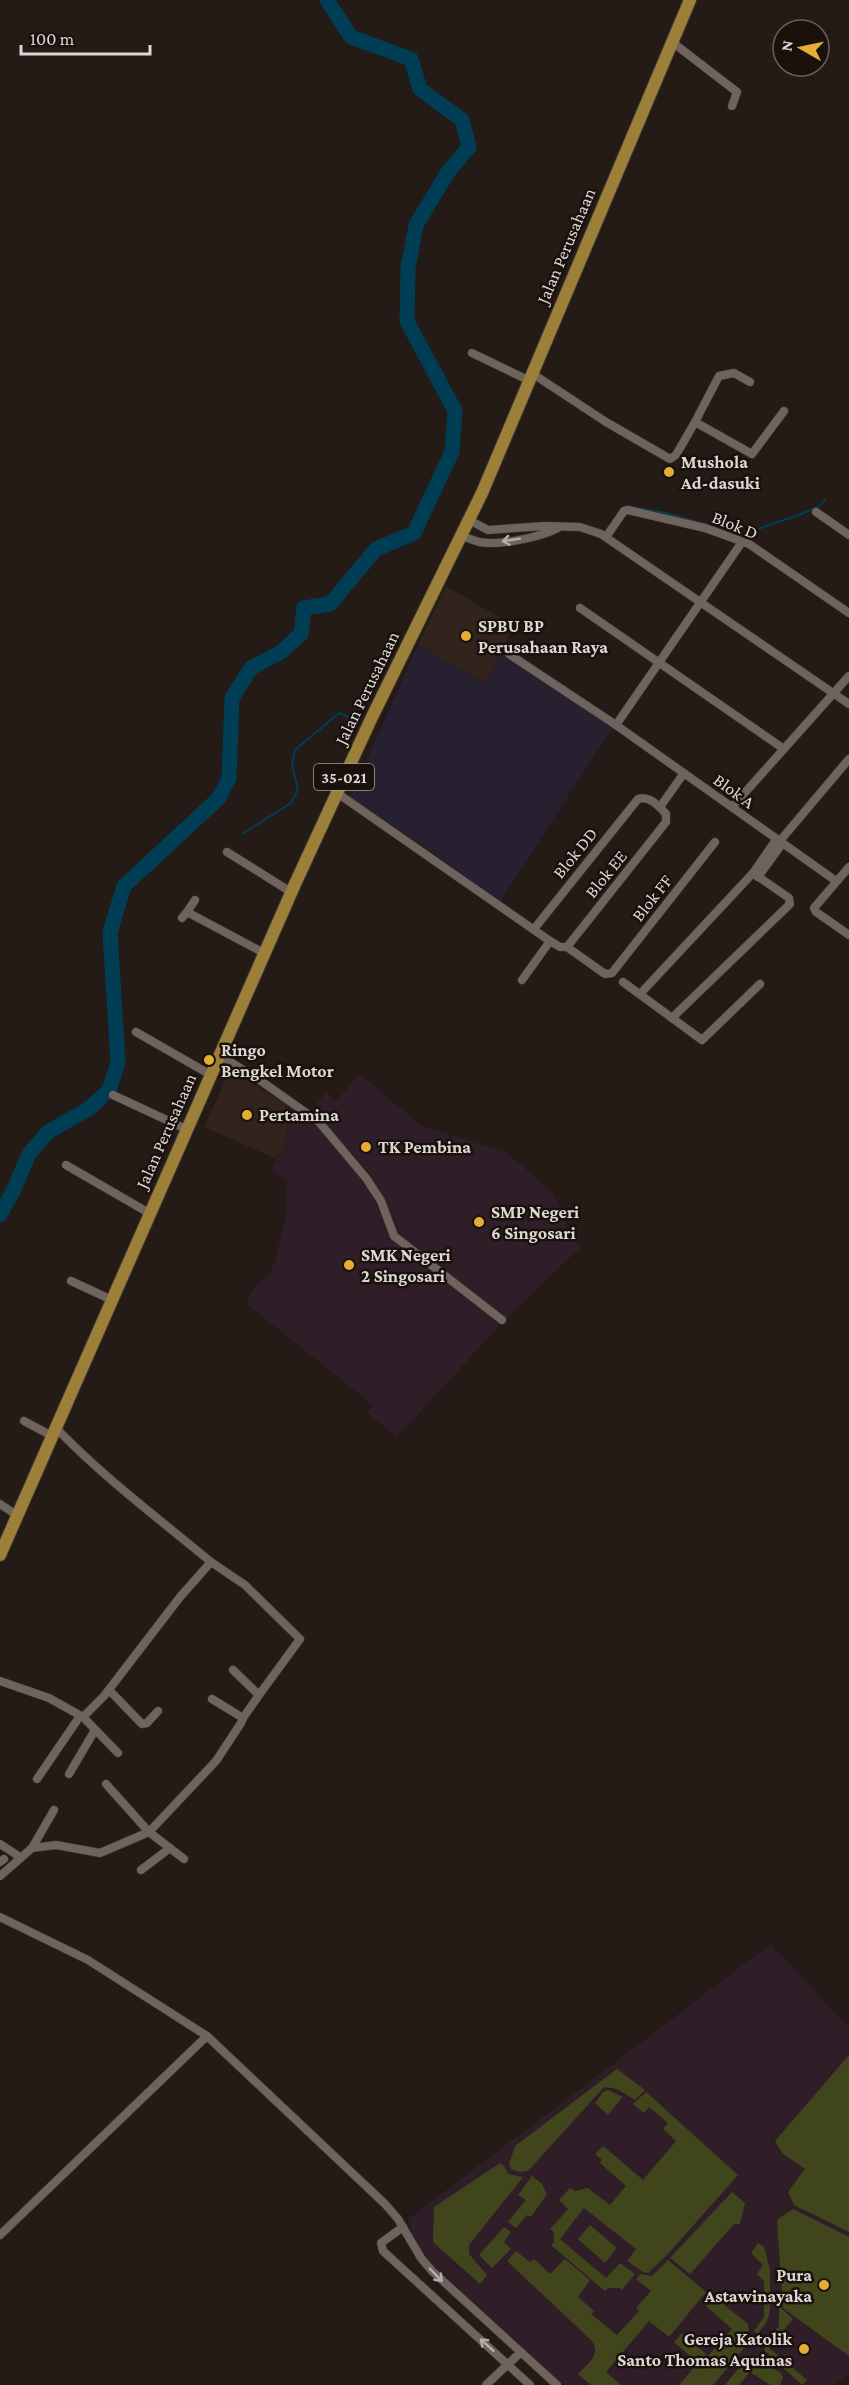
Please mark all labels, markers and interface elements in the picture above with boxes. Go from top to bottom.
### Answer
scale bar [21,18,150,56]
north arrow [771,18,831,78]
text: 100 m [30,29,75,49]
text: N [777,39,796,52]
street label: Jalan Perusahaan [532,185,599,309]
place label: Mushola Ad-dasuki [680,452,761,493]
marker: Mushola Ad-dasuki [662,465,676,479]
street label: Blok D [709,507,761,543]
one-way arrow [501,534,521,545]
place label: SPBU BP Perusahaan Raya [478,616,608,657]
street label: Jalan Perusahaan [330,628,403,750]
marker: SPBU BP Perusahaan Raya [459,629,473,643]
road number: 35-021 [314,764,374,790]
street label: Blok A [710,769,759,813]
street label: Blok DD [549,824,601,882]
street label: Blok EE [581,846,631,902]
street label: Blok FF [628,871,676,925]
place label: Ringo Bengkel Motor [221,1040,334,1081]
marker: Ringo Bengkel Motor [202,1053,216,1067]
street label: Jalan Perusahaan [131,1070,200,1193]
place label: Pertamina [259,1105,339,1125]
marker: Pertamina [240,1108,254,1122]
place label: TK Pembina [378,1137,471,1157]
marker: TK Pembina [359,1140,373,1154]
place label: SMP Negeri 6 Singosari [491,1202,580,1243]
marker: SMP Negeri 6 Singosari [472,1215,486,1229]
place label: SMK Negeri 2 Singosari [361,1245,452,1286]
marker: SMK Negeri 2 Singosari [342,1258,356,1272]
place label: Pura Astawinayaka [703,2265,812,2306]
one-way arrow [429,2267,443,2282]
marker: Pura Astawinayaka [817,2278,831,2292]
place label: Gereja Katolik Santo Thomas Aquinas [617,2329,792,2370]
one-way arrow [479,2338,494,2352]
marker: Gereja Katolik Santo Thomas Aquinas [797,2342,811,2356]

